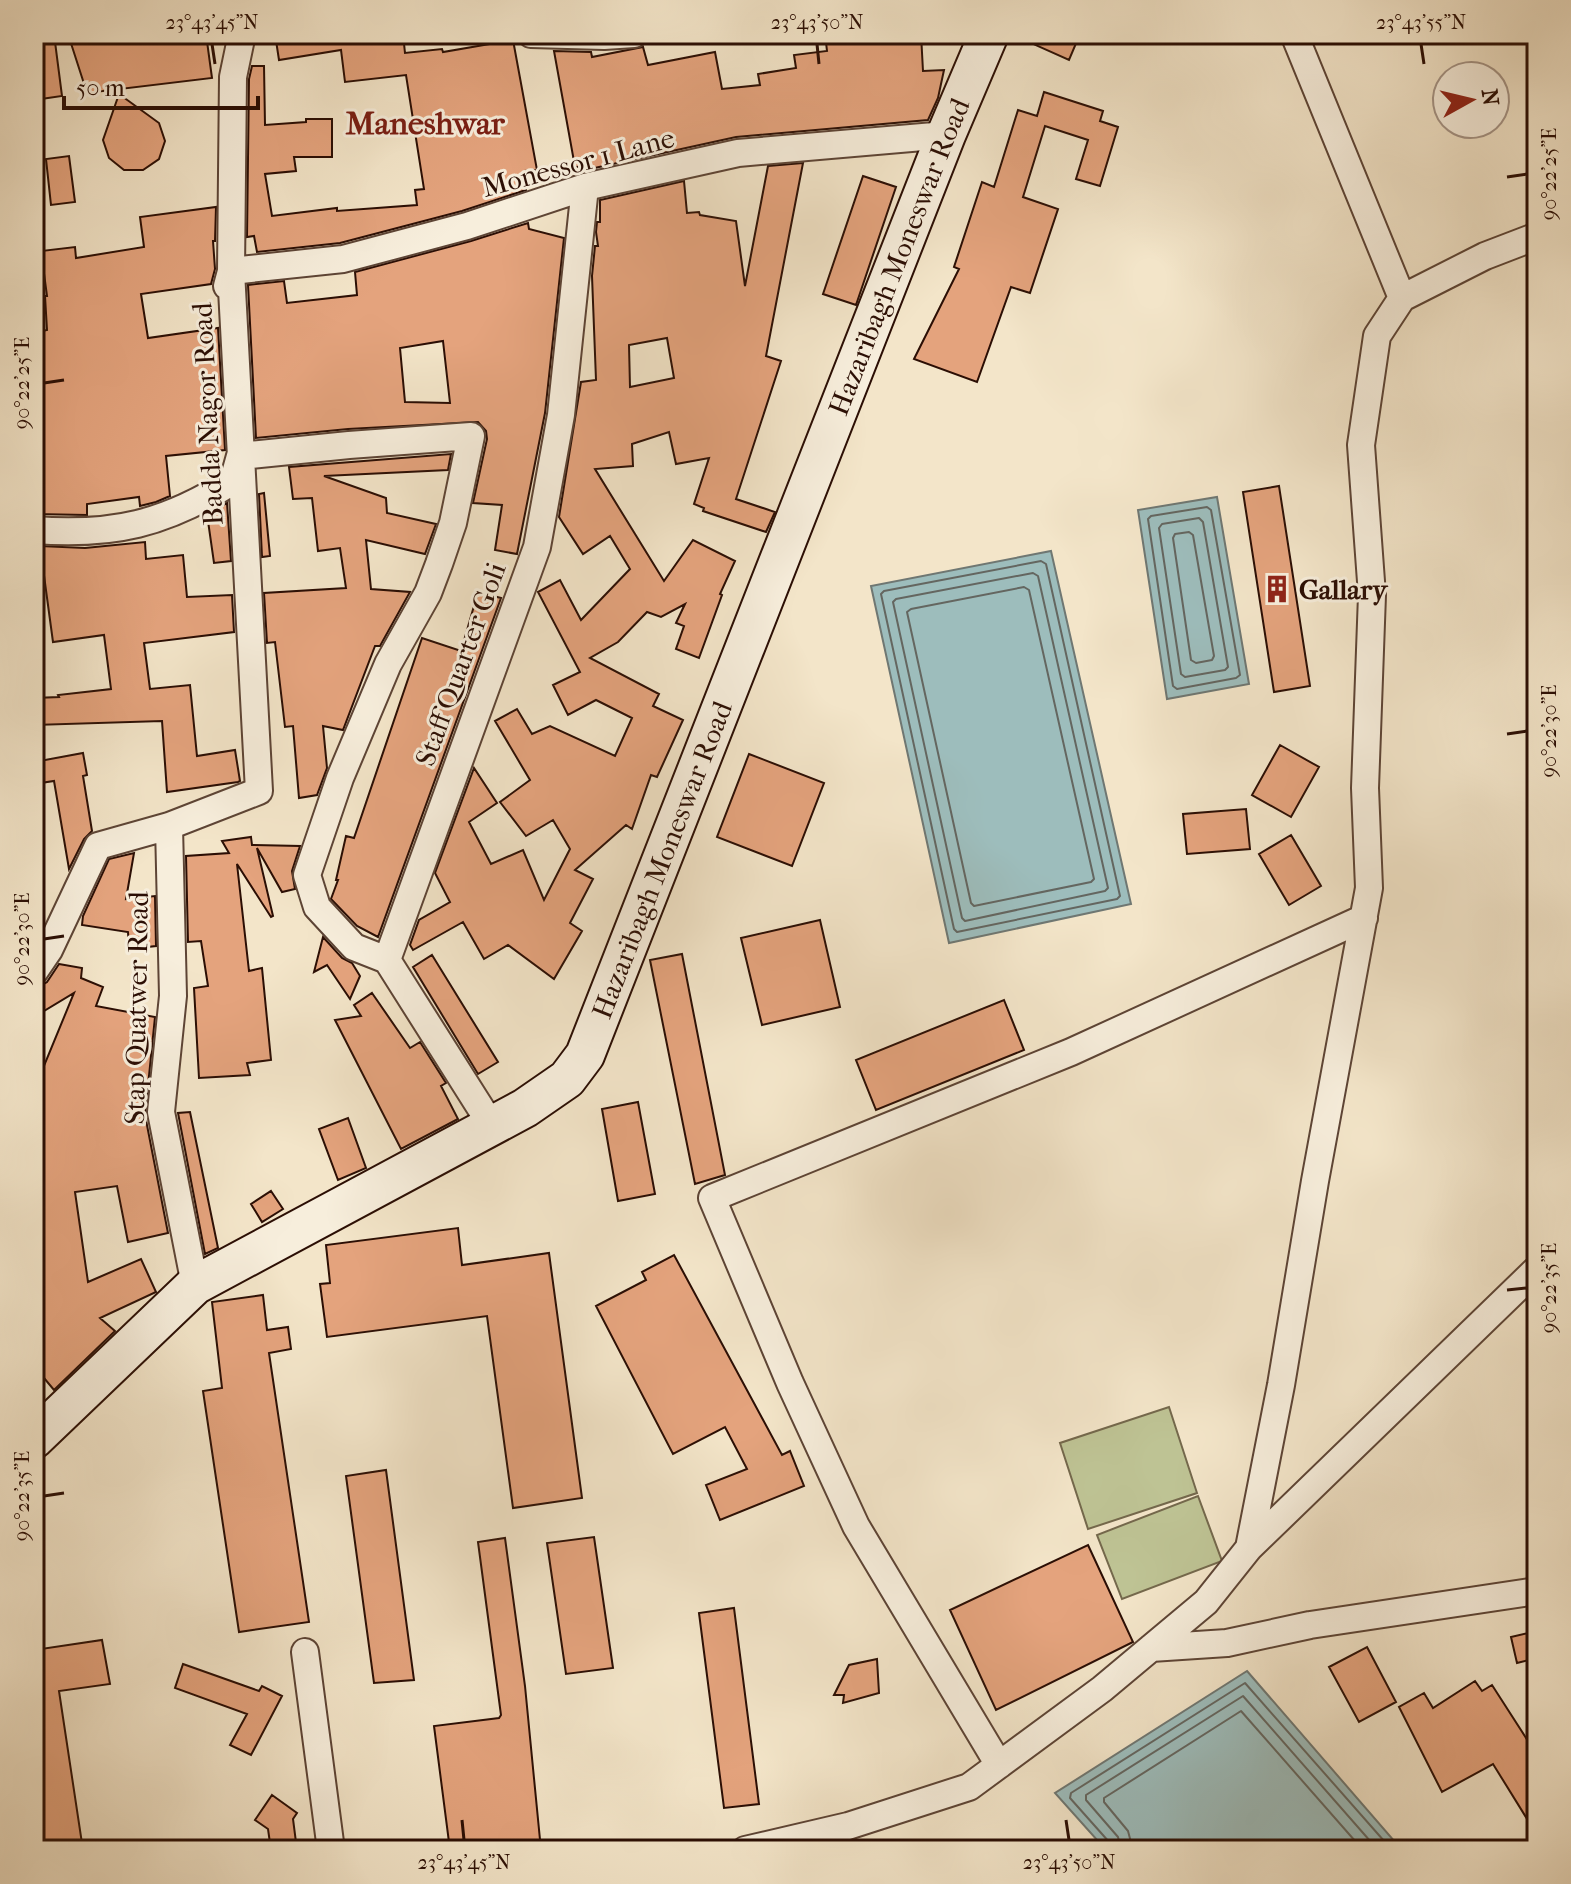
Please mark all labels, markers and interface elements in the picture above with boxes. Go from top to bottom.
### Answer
text: 23°43'45"N [166,11,258,34]
text: 23°43'50"N [771,11,863,34]
text: 23°43'55"N [1376,11,1466,34]
scale bar [64,60,258,110]
north arrow [1431,60,1511,140]
text: 50 m [76,74,125,102]
text: N [1476,87,1504,108]
street label: Hazaribagh Moneswar Road [822,93,977,420]
district label: Maneshwar [345,105,506,142]
street label: Monessor 1 Lane [478,121,678,204]
text: 90°22'25"E [1538,128,1561,220]
street label: Badda Nagor Road [185,301,230,526]
text: 90°22'25"E [11,337,34,429]
street label: Staff Quarter Goli [408,558,513,770]
place label: Gallary [1299,573,1389,606]
building icon: Gallary [1262,574,1292,604]
text: 90°22'30"E [1538,685,1561,777]
street label: Hazaribagh Moneswar Road [585,696,739,1023]
street label: Stap Quatwer Road [118,890,155,1125]
text: 90°22'30"E [11,893,34,985]
text: 90°22'35"E [1538,1243,1561,1333]
text: 90°22'35"E [11,1451,34,1541]
text: 23°43'45"N [418,1851,510,1874]
text: 23°43'50"N [1023,1851,1115,1874]

